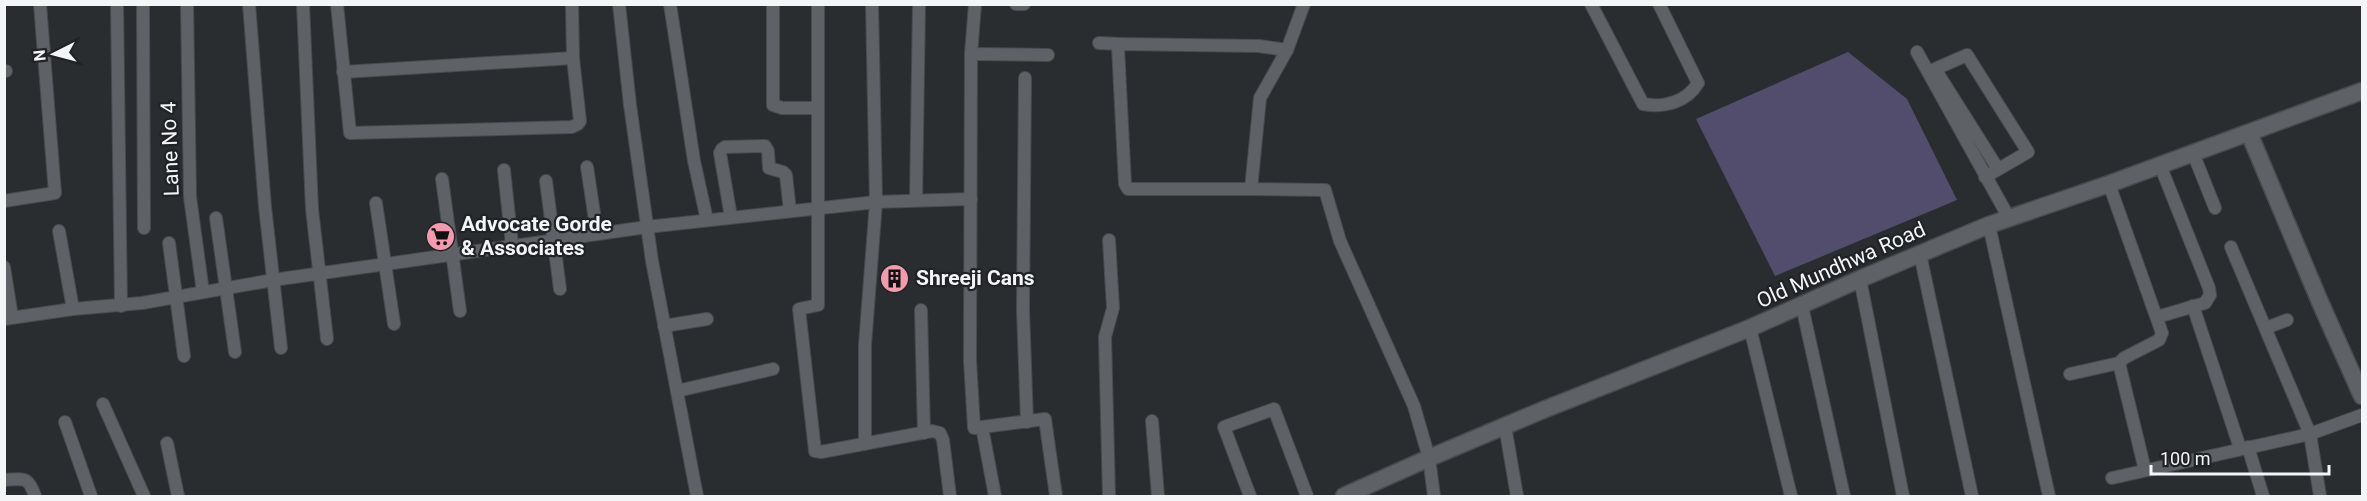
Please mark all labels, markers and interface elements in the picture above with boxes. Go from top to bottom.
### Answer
north arrow [24,24,84,84]
text: N [30,49,50,62]
street label: Lane No 4 [156,101,184,197]
place label: Advocate Gorde & Associates [461,212,612,260]
street label: Old Mundhwa Road [1753,217,1929,313]
supermarket icon: Advocate Gorde & Associates [424,220,456,252]
building icon: Shreeji Cans [879,262,911,294]
place label: Shreeji Cans [916,266,1035,290]
scale bar [2151,438,2330,476]
text: 100 m [2160,448,2211,469]

